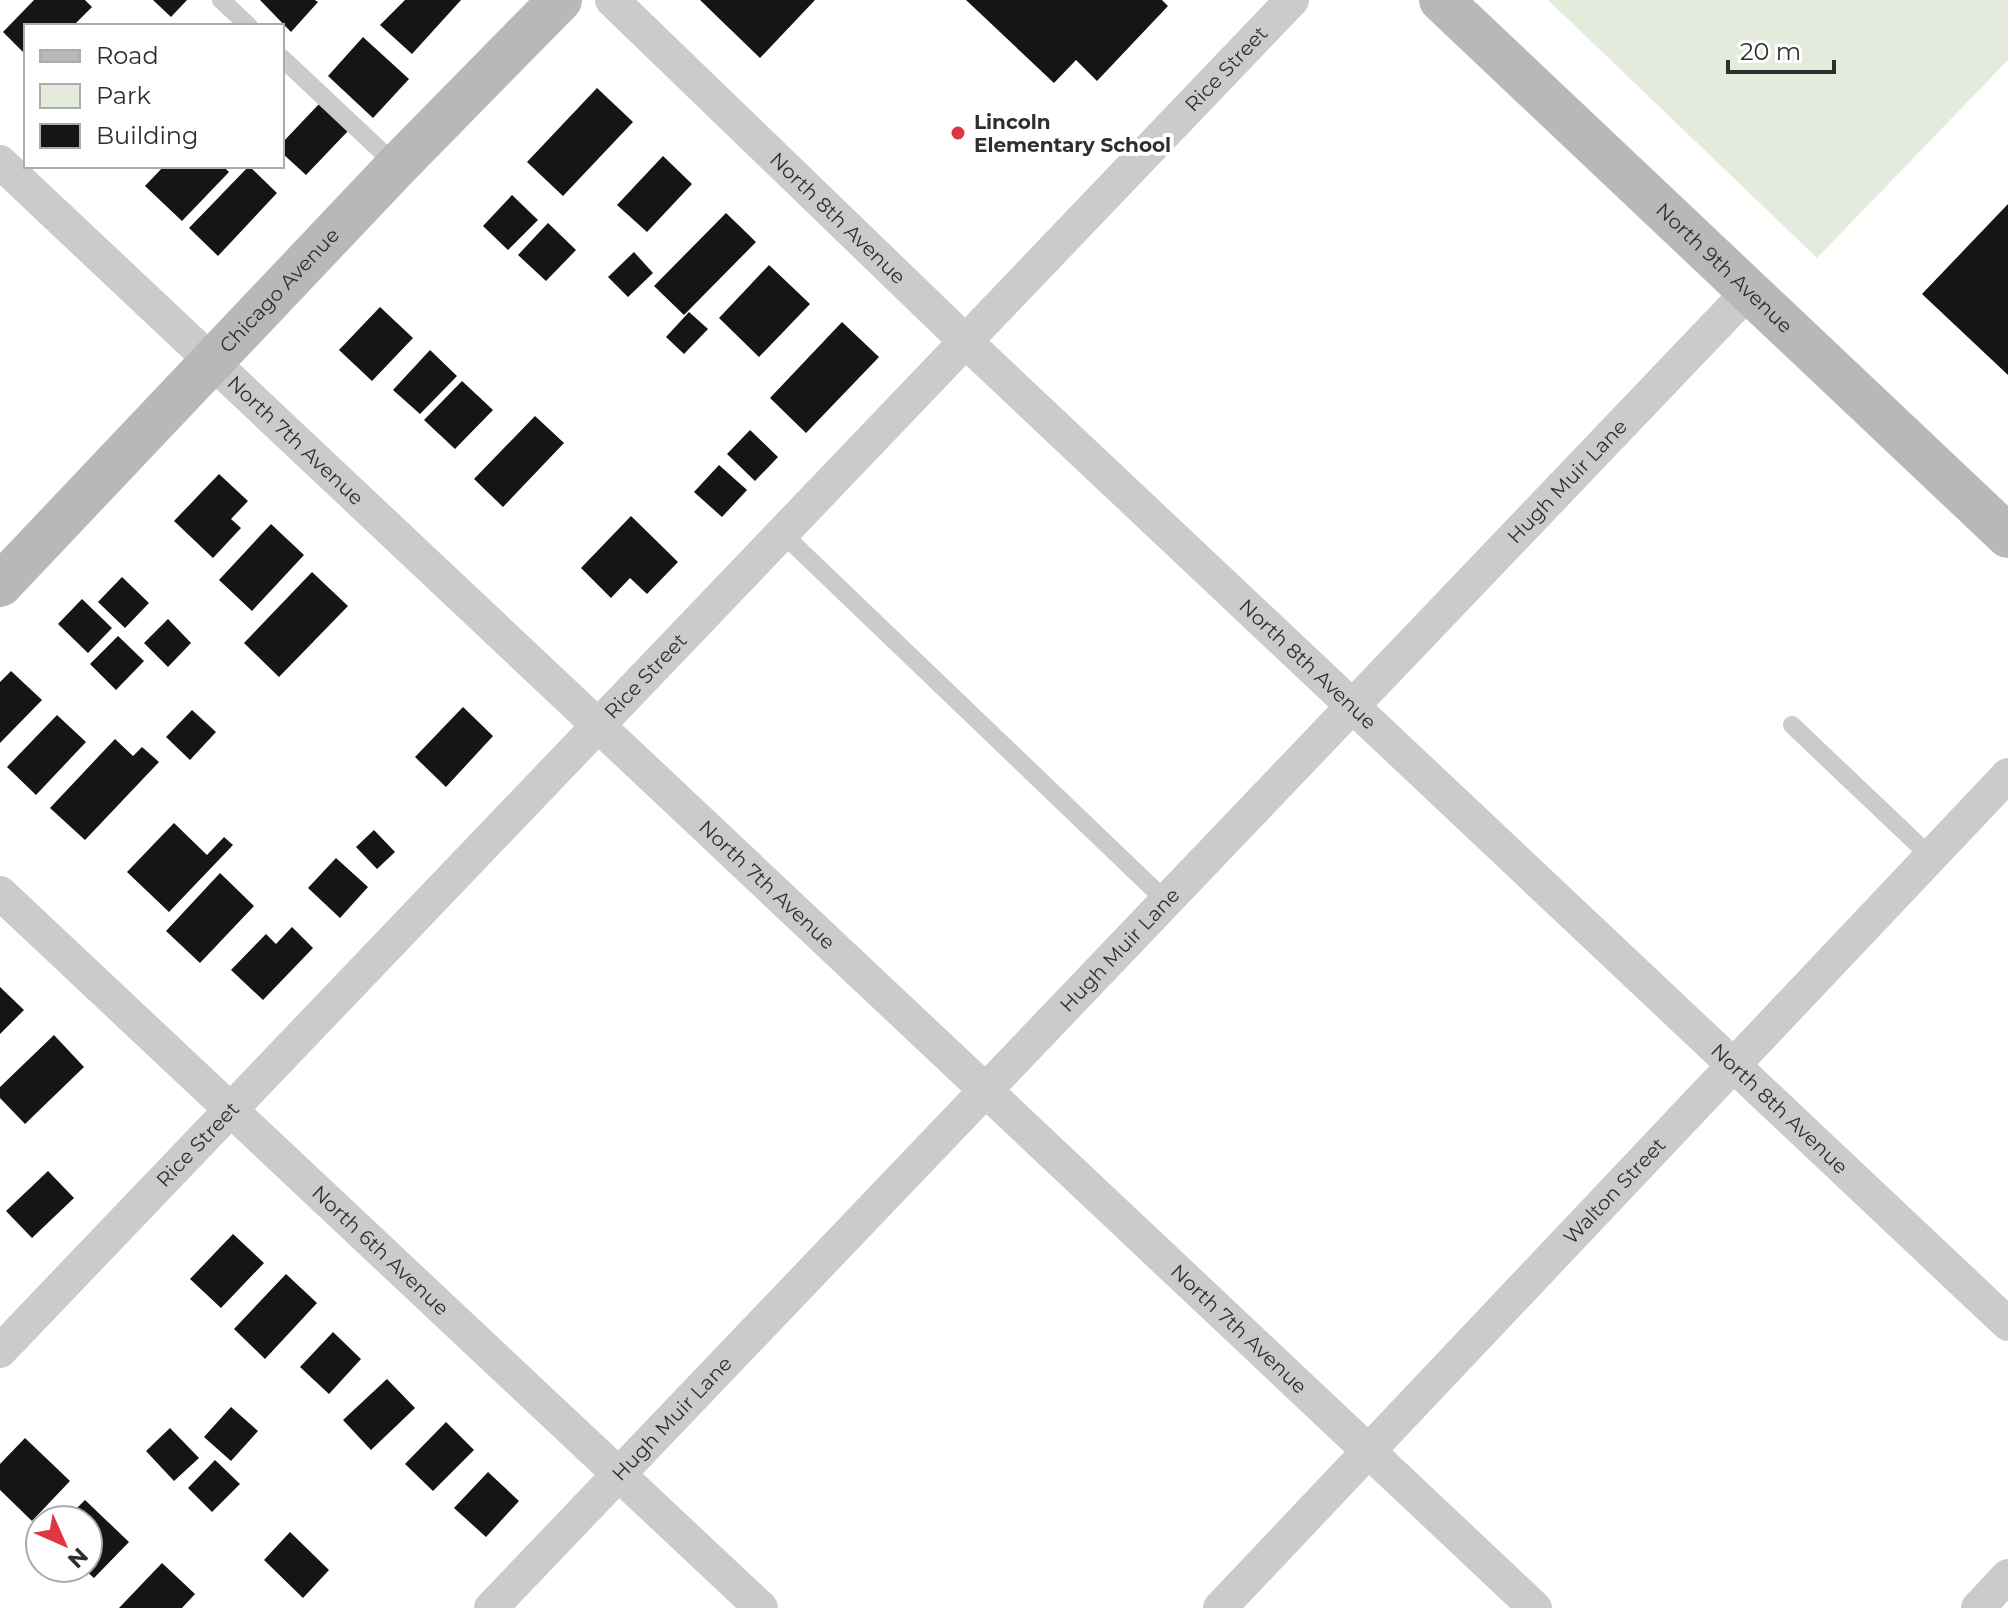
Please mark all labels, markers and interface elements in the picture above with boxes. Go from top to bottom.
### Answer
street label: Rice Street [1180,21,1272,117]
legend [24,24,284,168]
scale bar [1728,24,1834,74]
text: 20 m [1740,37,1801,66]
text: Road [96,41,159,70]
text: Park [96,81,151,110]
place label: Lincoln Elementary School [974,110,1171,157]
text: Building [96,121,199,150]
marker: Lincoln Elementary School [949,124,967,142]
street label: North 8th Avenue [765,147,911,289]
street label: North 9th Avenue [1651,198,1798,338]
street label: Chicago Avenue [214,223,344,358]
street label: North 7th Avenue [223,371,369,510]
street label: Hugh Muir Lane [1502,414,1632,548]
street label: North 8th Avenue [1234,594,1381,734]
street label: Rice Street [599,628,692,724]
street label: North 7th Avenue [694,815,840,954]
street label: Hugh Muir Lane [1055,883,1184,1017]
street label: North 8th Avenue [1706,1038,1853,1179]
street label: Rice Street [151,1097,244,1192]
street label: Walton Street [1558,1133,1671,1249]
street label: North 6th Avenue [307,1181,454,1320]
street label: North 7th Avenue [1166,1259,1312,1399]
street label: Hugh Muir Lane [607,1351,737,1486]
north arrow [24,1504,104,1584]
text: N [62,1542,94,1574]

